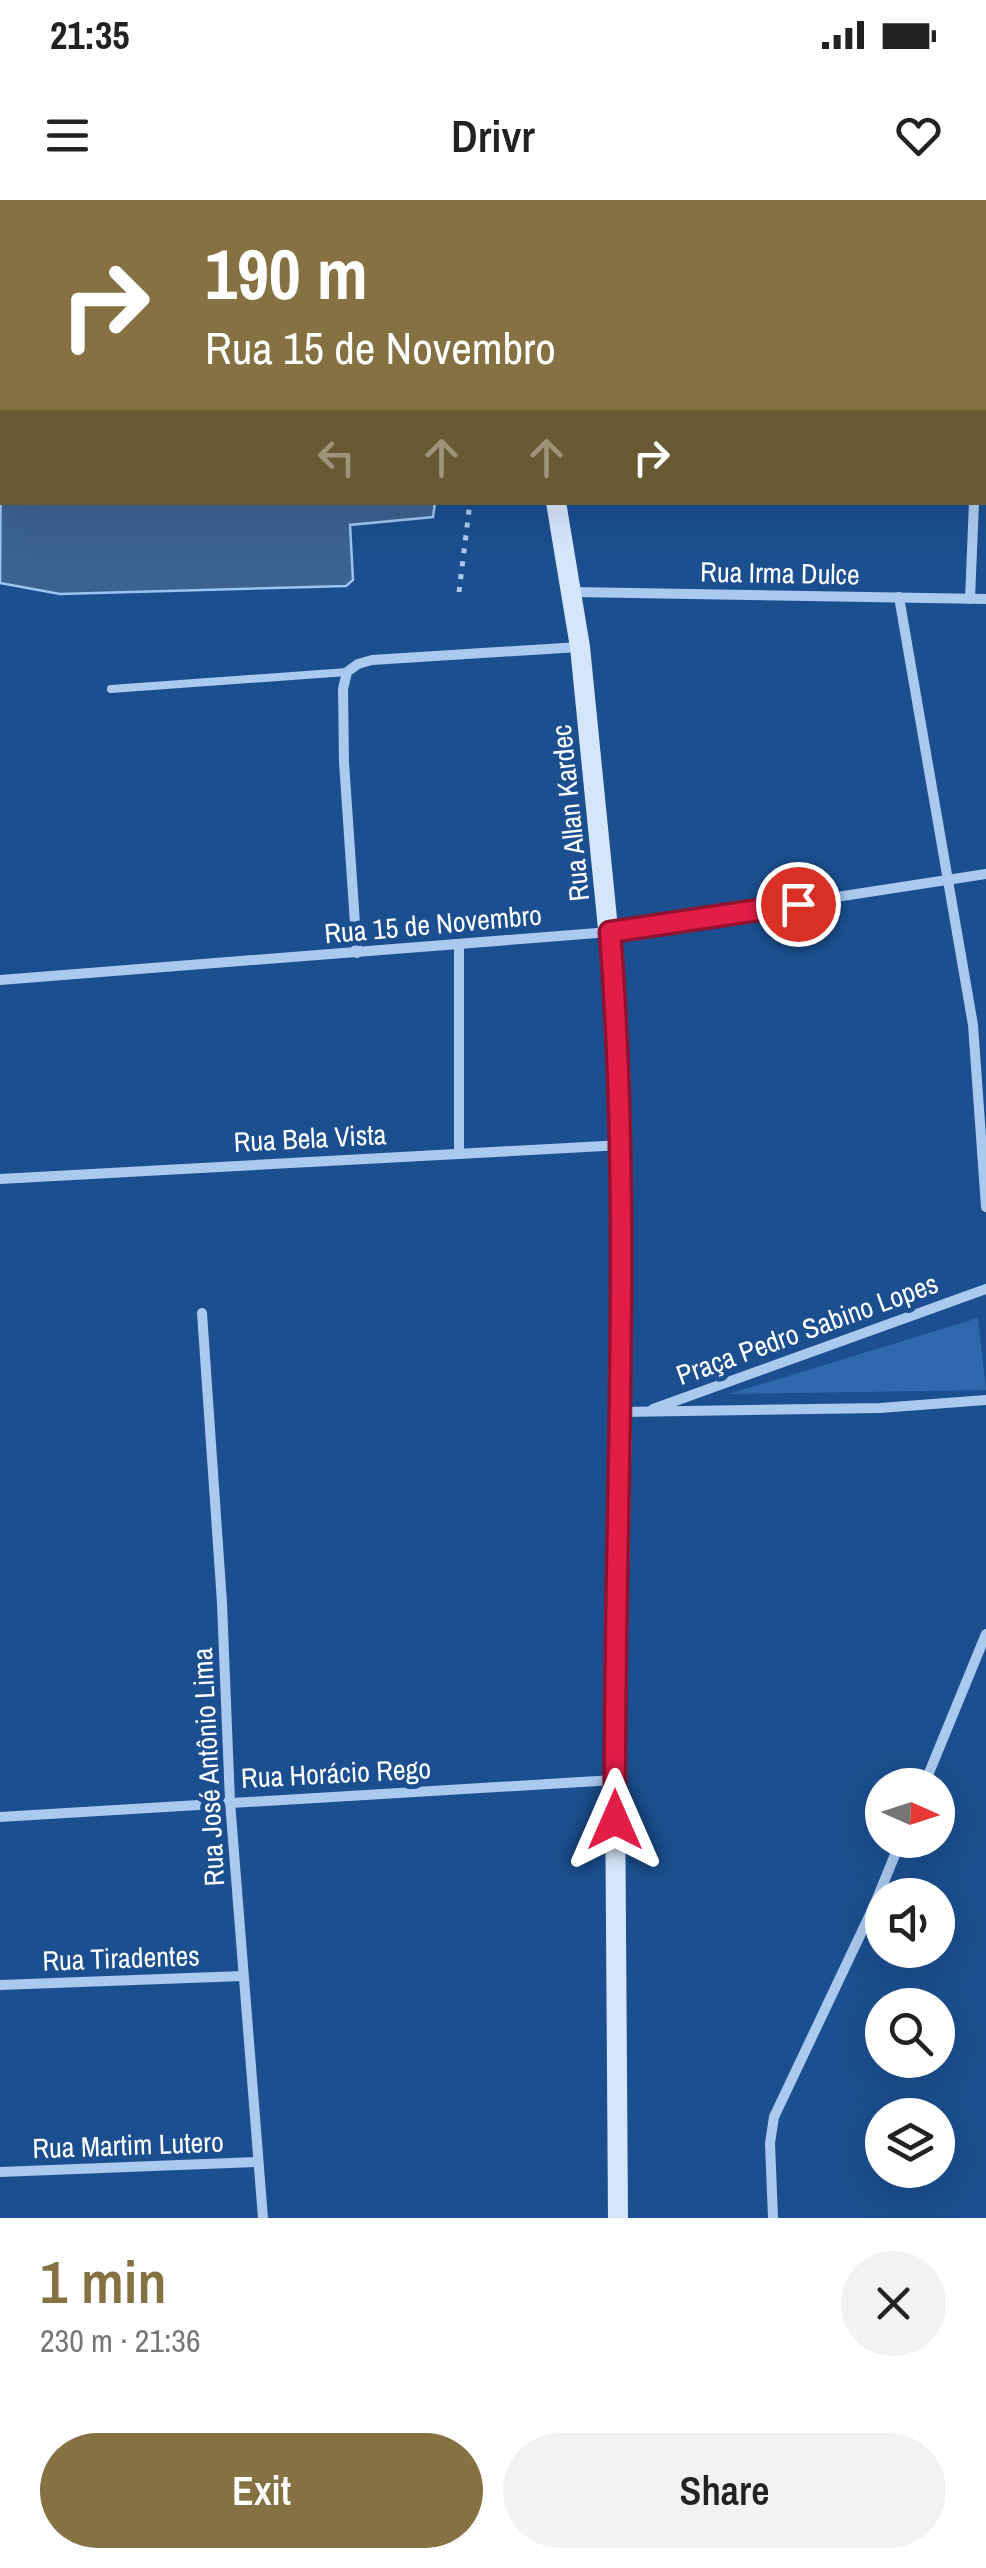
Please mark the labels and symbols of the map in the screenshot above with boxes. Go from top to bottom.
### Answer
street label: Rua Irma Dulce [700,553,860,593]
street label: Rua Allan Kardec [542,723,598,903]
pin [756,862,841,947]
street label: Rua 15 de Novembro [323,896,543,952]
street label: Rua Bela Vista [233,1115,387,1161]
street label: Praça Pedro Sabino Lopes [671,1264,943,1394]
street label: Rua José Antônio Lima [183,1647,233,1887]
street label: Rua Horácio Rego [240,1749,432,1797]
position arrow [563,1768,667,1872]
north arrow [865,1768,955,1858]
street label: Rua Tiradentes [42,1936,200,1980]
street label: Rua Martim Lutero [32,2123,224,2167]

